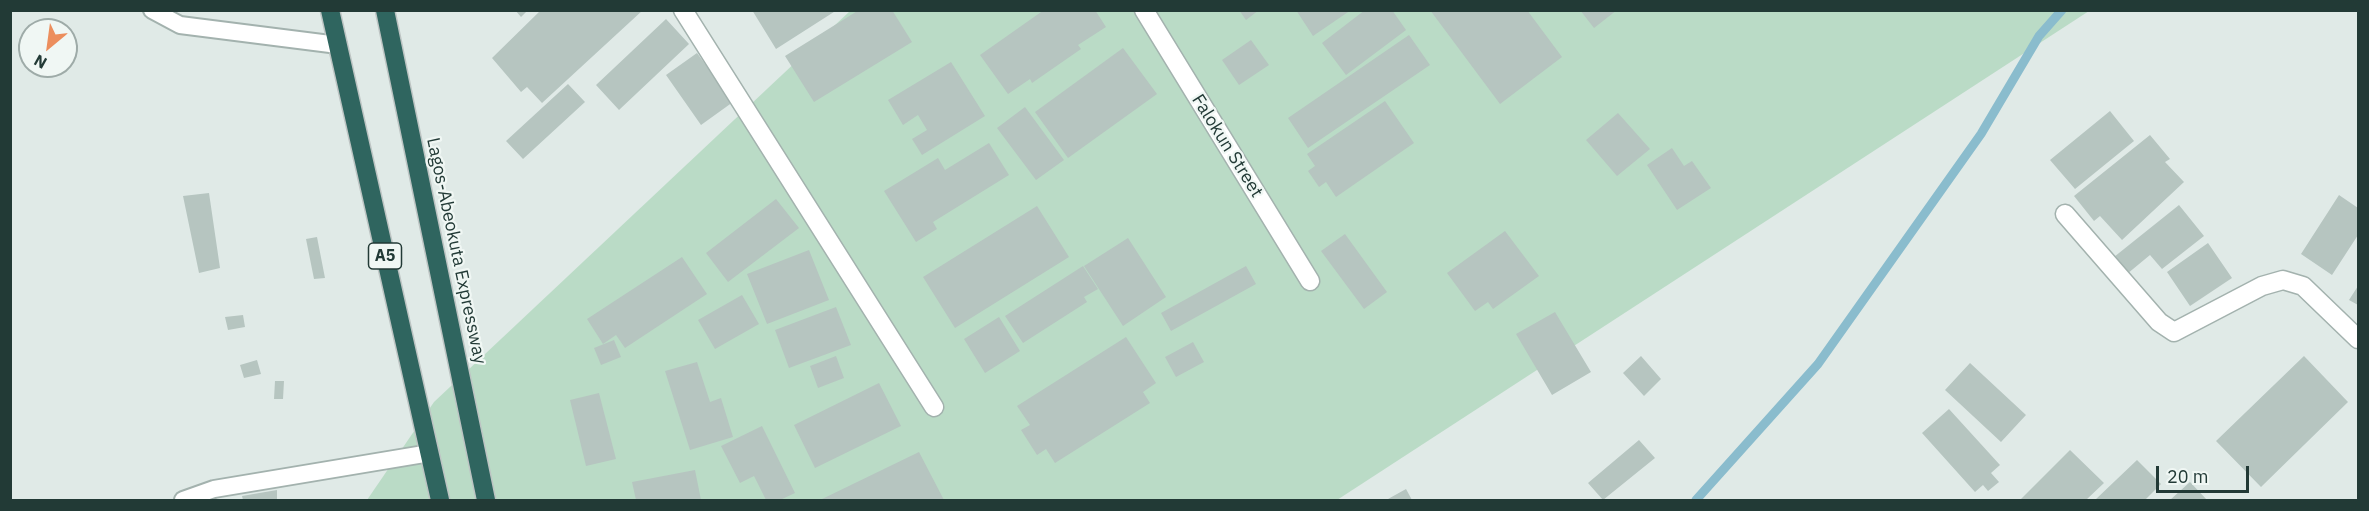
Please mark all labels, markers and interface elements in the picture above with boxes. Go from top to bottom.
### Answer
north arrow [18,18,78,78]
text: N [30,50,50,74]
street label: Falokun Street [1187,91,1267,201]
street label: Lagos-Abeokuta Expressway [421,136,491,366]
road number: A5 [368,243,402,269]
scale bar [2159,454,2252,492]
text: 20 m [2167,465,2209,488]

